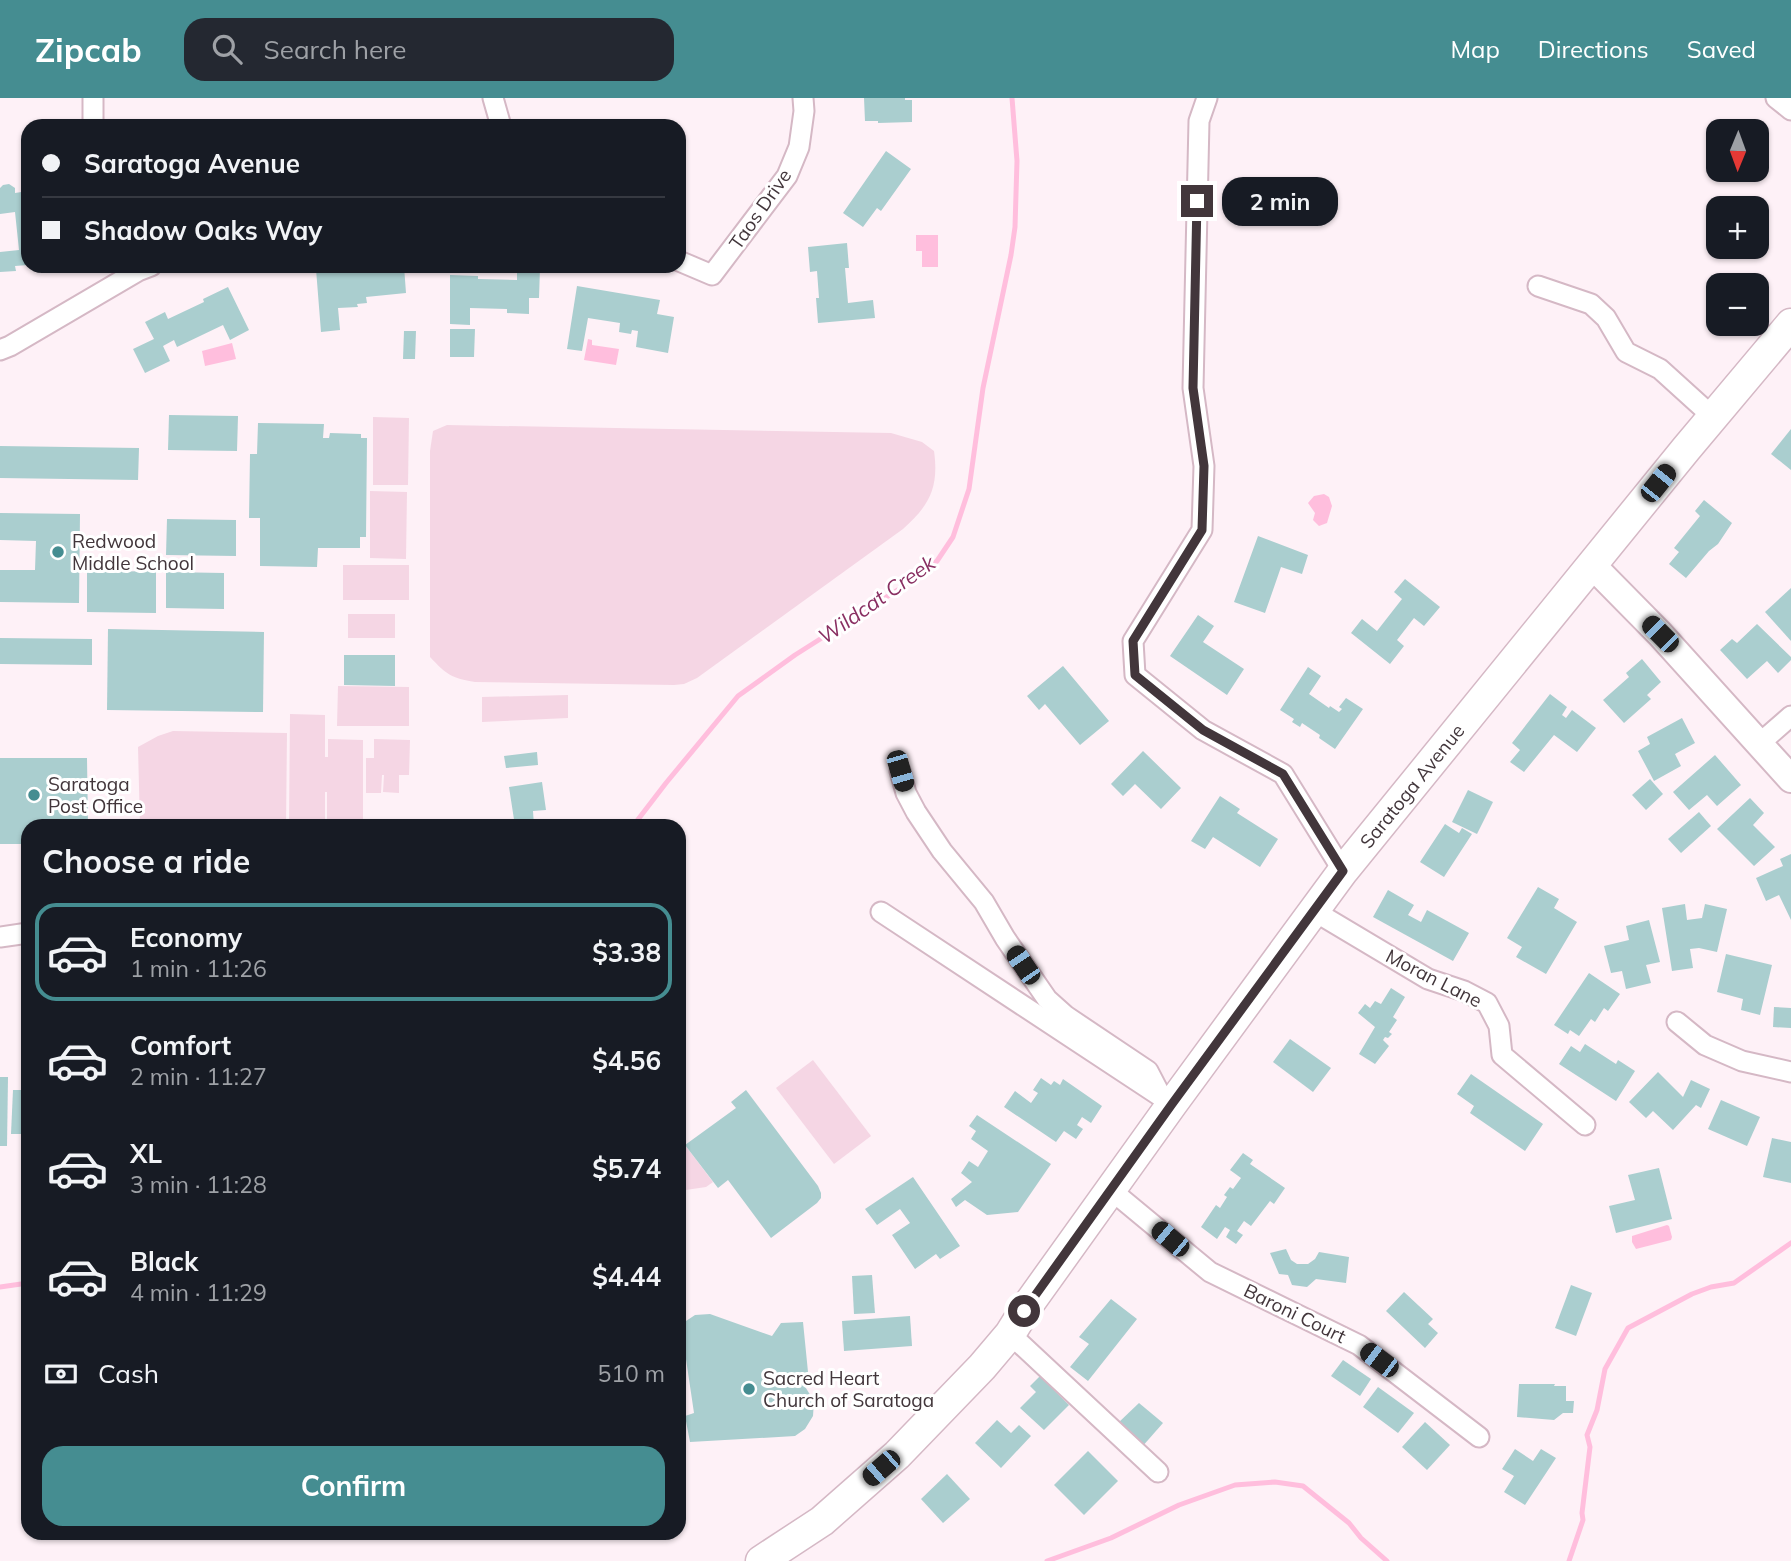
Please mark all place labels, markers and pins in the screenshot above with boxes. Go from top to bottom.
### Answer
place label: Redwood Middle School [72,529,194,575]
marker: Redwood Middle School [50,544,66,560]
place label: Saratoga Post Office [48,772,143,818]
marker: Saratoga Post Office [26,787,42,803]
place label: Sacred Heart Church of Saratoga [763,1366,934,1412]
marker: Sacred Heart Church of Saratoga [741,1381,757,1397]

